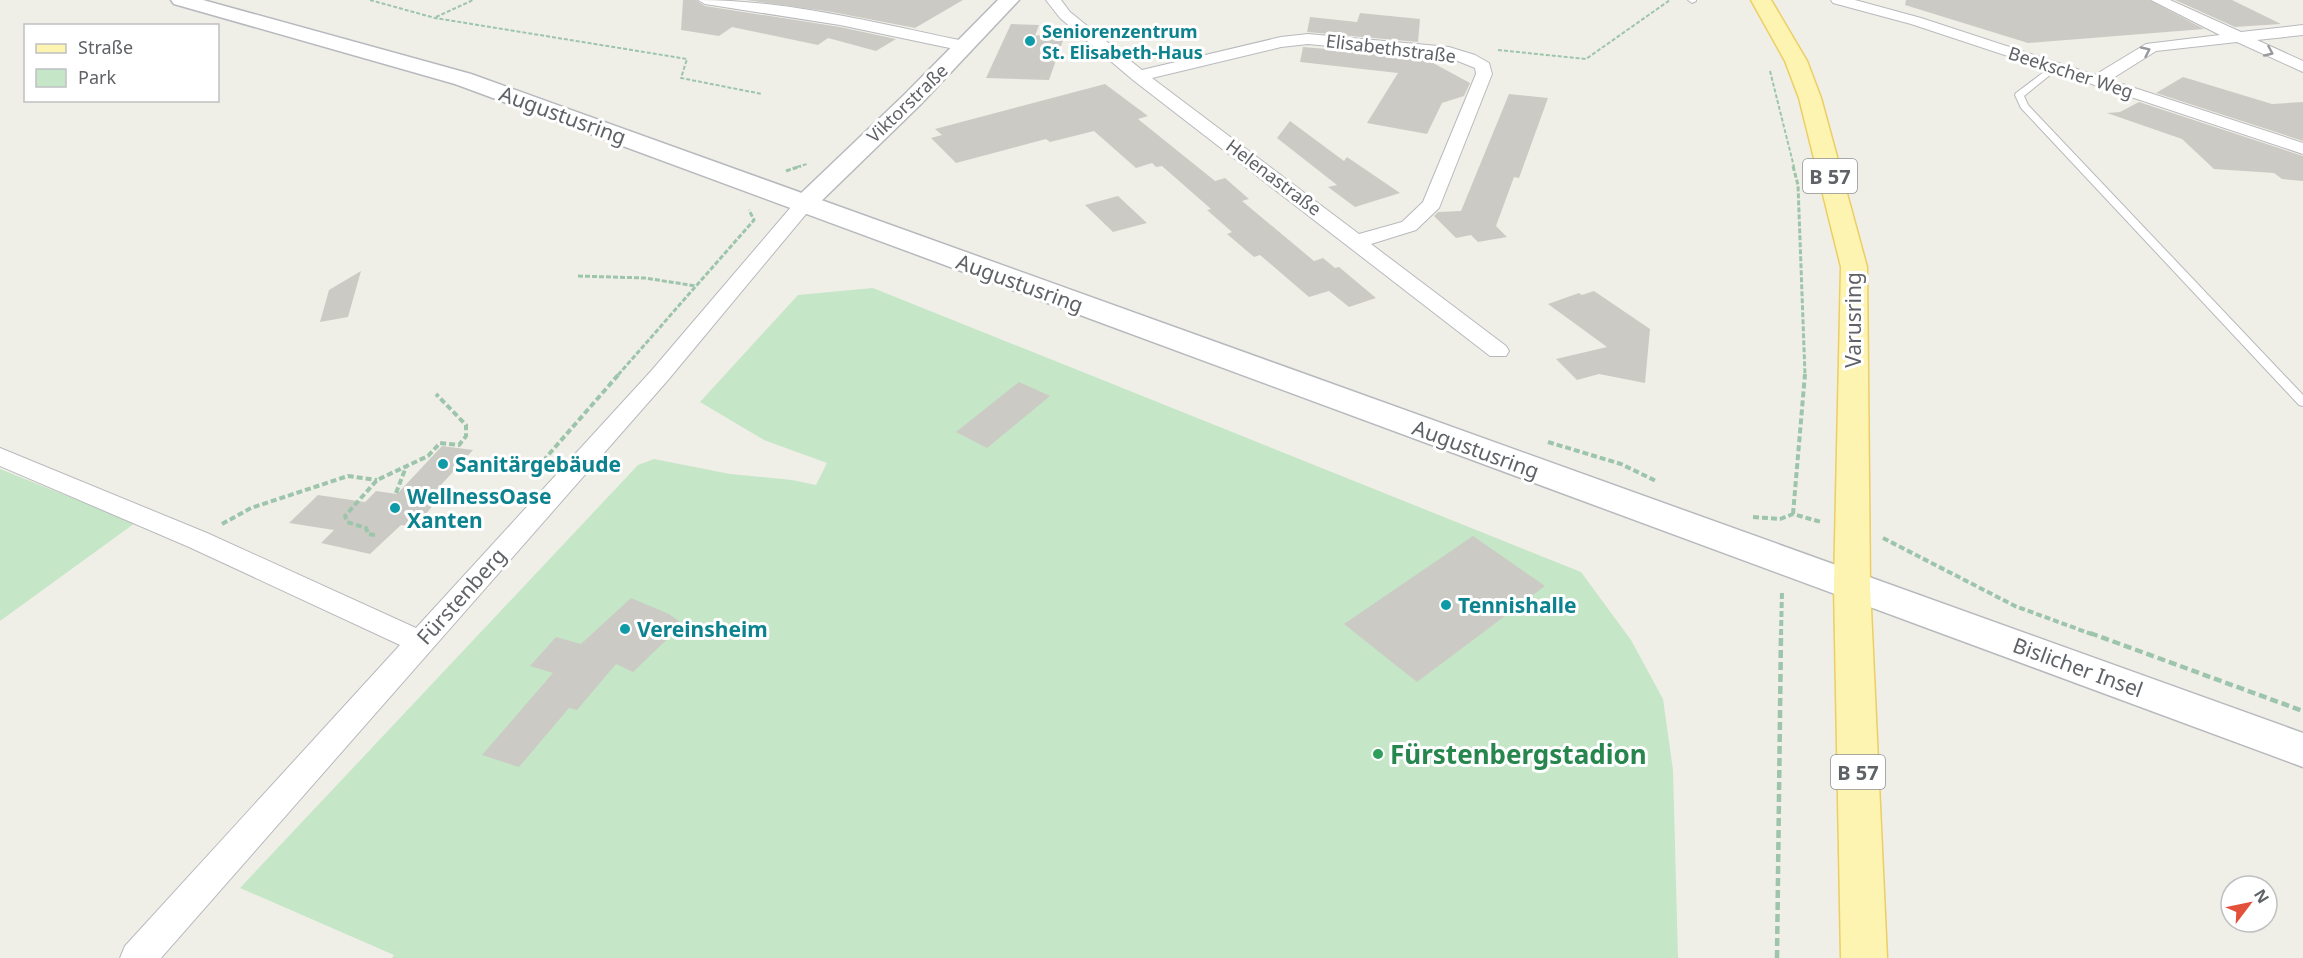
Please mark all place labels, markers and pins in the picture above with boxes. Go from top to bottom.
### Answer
place label: Seniorenzentrum St. Elisabeth-Haus [1042,19,1203,64]
marker: Seniorenzentrum St. Elisabeth-Haus [1023,34,1037,48]
place label: Sanitärgebäude [455,450,621,478]
marker: Sanitärgebäude [436,457,450,471]
place label: WellnessOase Xanten [407,482,551,534]
marker: WellnessOase Xanten [388,501,402,515]
place label: Tennishalle [1458,591,1577,619]
marker: Tennishalle [1439,598,1453,612]
place label: Vereinsheim [637,615,768,643]
marker: Vereinsheim [618,622,632,636]
place label: Fürstenbergstadion [1390,736,1647,772]
marker: Fürstenbergstadion [1371,747,1385,761]

